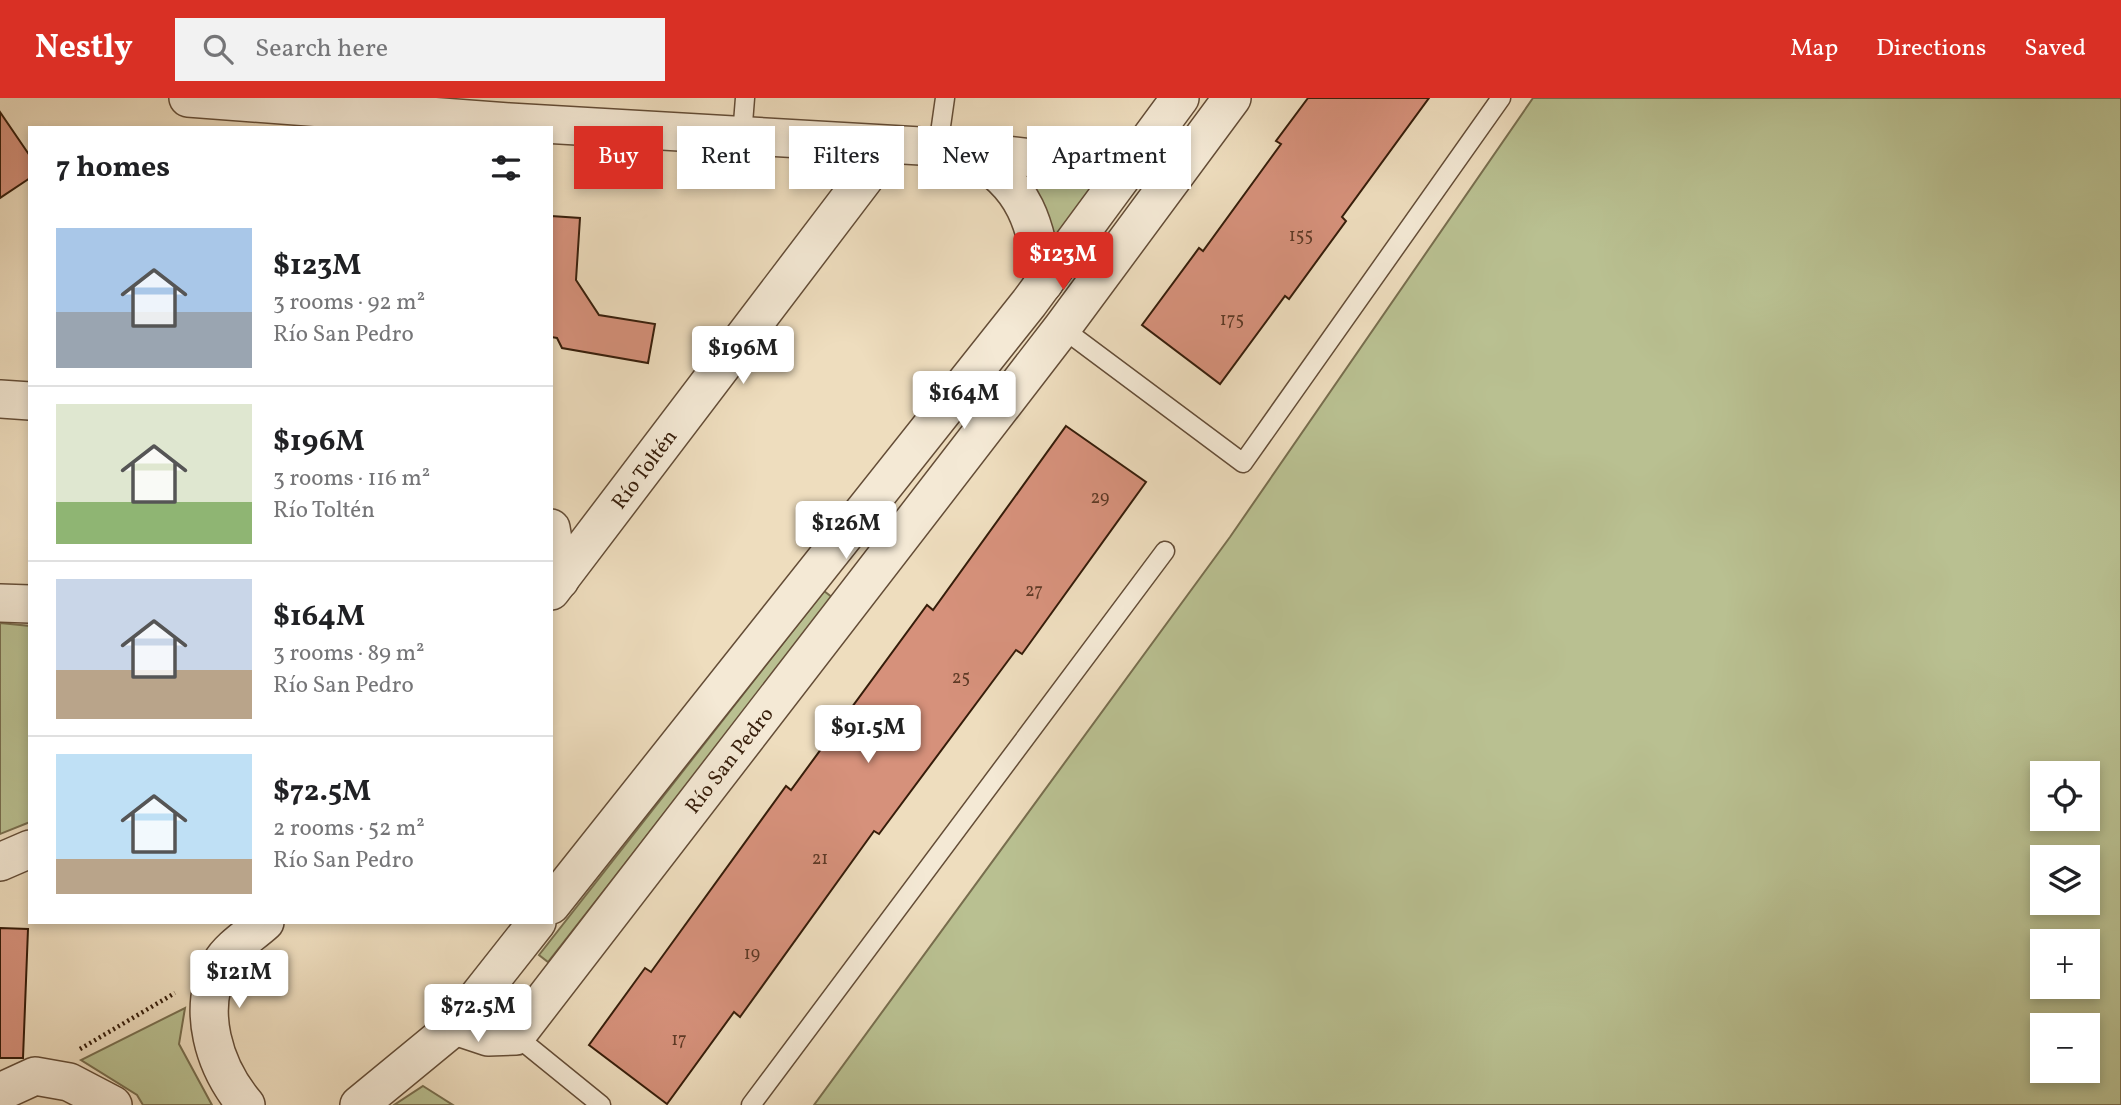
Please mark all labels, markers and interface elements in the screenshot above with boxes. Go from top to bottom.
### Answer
search box [175,18,665,81]
text: Nestly [35,26,133,72]
icon: search [199,30,237,68]
text: Search here [255,31,388,67]
text: Map [1790,32,1838,66]
text: Directions [1876,32,1986,66]
text: Saved [2024,32,2086,66]
chip: Buy [574,126,663,189]
chip: Rent [677,126,775,189]
chip: Filters [789,126,904,189]
chip: New [918,126,1013,189]
chip: Apartment [1027,126,1191,189]
text: 7 homes [56,147,170,189]
icon: filters [487,149,525,187]
house number: 155 [1289,224,1313,249]
pin: $123M [1014,232,1112,292]
text: $123M [1029,239,1097,271]
text: $123M [273,245,361,287]
icon: home [112,256,196,340]
text: 3 rooms · 92 m² [273,287,425,319]
house number: 175 [1220,308,1244,333]
text: Río San Pedro [273,319,414,351]
pin: $196M [694,327,792,386]
text: $196M [708,333,778,365]
pin: $164M [915,372,1013,431]
text: $164M [929,378,999,410]
text: $196M [273,421,364,463]
street label: Río Toltén [606,424,685,516]
icon: home [112,432,196,516]
text: 3 rooms · 116 m² [273,463,430,495]
house number: 29 [1091,486,1109,511]
text: Río Toltén [273,495,375,527]
pin: $126M [797,502,895,561]
text: $126M [812,508,880,540]
house number: 27 [1025,579,1043,604]
text: $164M [273,596,365,638]
icon: home [112,607,196,691]
text: 3 rooms · 89 m² [273,638,425,670]
house number: 25 [952,666,970,691]
text: Río San Pedro [273,670,414,702]
street label: Río San Pedro [679,701,781,820]
pin: $91.5M [811,706,925,765]
text: $91.5M [831,712,905,744]
map controls [2030,761,2100,1083]
button: locate [2030,761,2100,831]
text: $72.5M [273,771,371,813]
icon: home [112,782,196,866]
text: 2 rooms · 52 m² [273,813,425,845]
text: Río San Pedro [273,845,414,877]
button: layers [2030,845,2100,915]
house number: 21 [812,847,828,872]
button: + [2030,929,2100,999]
house number: 19 [744,942,760,967]
pin: $121M [190,950,288,1010]
text: $121M [206,957,272,989]
pin: $72.5M [421,984,535,1044]
text: $72.5M [440,991,516,1023]
button: − [2030,1013,2100,1083]
house number: 17 [671,1028,687,1053]

